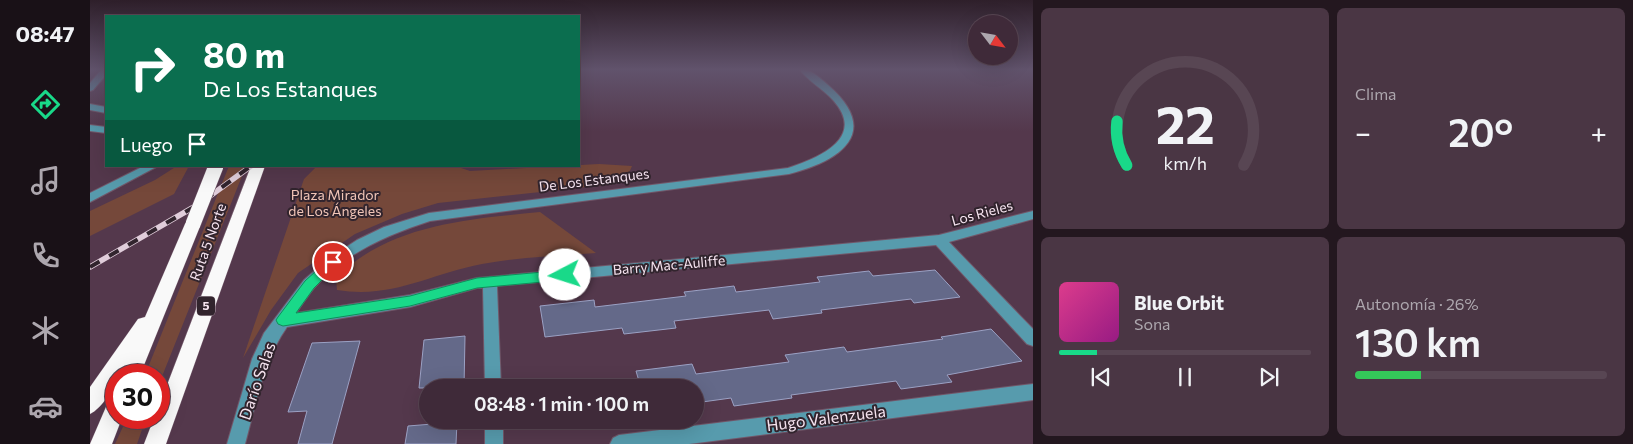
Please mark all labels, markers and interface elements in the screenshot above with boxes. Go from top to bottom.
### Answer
north arrow [968,15,1018,65]
map controls [968,15,1018,65]
text: 08:47 [15,20,75,47]
text: 80 m [203,32,285,75]
icon: right [120,35,185,100]
text: De Los Estanques [203,75,378,102]
text: Clima [1355,84,1396,103]
icon: directions [28,87,63,122]
text: 22 [1155,91,1215,155]
text: 20° [1448,108,1513,155]
text: − [1355,115,1371,149]
text: + [1591,115,1607,149]
icon: arrive [183,130,211,158]
text: Luego [120,133,173,156]
text: km/h [1163,152,1207,174]
icon: music [28,163,63,198]
street label: De Los Estanques [538,164,650,195]
park label: Plaza Mirador de Los Ángeles [288,186,382,219]
street label: Los Rieles [949,196,1014,229]
street label: Ruta 5 Norte [186,201,229,283]
icon: phone [28,238,63,273]
pin [312,241,354,283]
icon: arrive [319,248,347,276]
position arrow [538,248,590,300]
street label: Barry Mac-Auliffe [612,251,726,278]
text: Blue Orbit [1134,291,1224,314]
text: Autonomía · 26% [1355,294,1479,313]
road number: 5 [197,296,215,316]
icon: climate [28,313,63,348]
text: Sona [1134,314,1170,333]
text: 130 km [1355,318,1481,365]
street label: Darío Salas [234,340,279,422]
icon: previous [1087,363,1115,391]
icon: pause [1171,363,1199,391]
icon: next [1255,363,1283,391]
speed limit sign: 30 [105,364,170,429]
icon: car [28,389,63,424]
text: 08:48 · 1 min · 100 m [474,392,649,415]
street label: Hugo Valenzuela [765,401,887,434]

